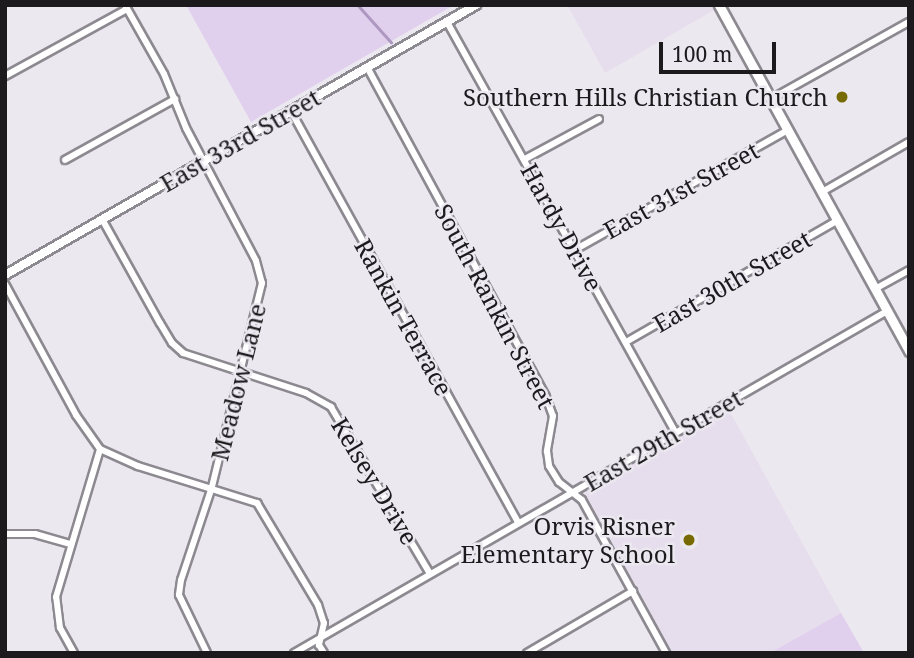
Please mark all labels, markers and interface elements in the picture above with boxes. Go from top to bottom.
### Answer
scale bar [662,28,779,72]
text: 100 m [672,40,733,68]
street label: East 33rd Street [155,83,325,197]
place label: Southern Hills Christian Church [463,83,828,111]
marker: Southern Hills Christian Church [834,89,850,105]
street label: East 31st Street [598,135,764,245]
street label: Hardy Drive [515,158,609,296]
street label: South Rankin Street [429,199,561,413]
street label: East 30th Street [648,224,816,338]
street label: Rankin Terrace [349,234,459,400]
street label: Meadow Lane [205,300,271,464]
street label: East 29th Street [579,383,747,497]
street label: Kelsey Drive [326,412,424,550]
place label: Orvis Risner Elementary School [460,512,675,568]
marker: Orvis Risner Elementary School [681,532,697,548]

